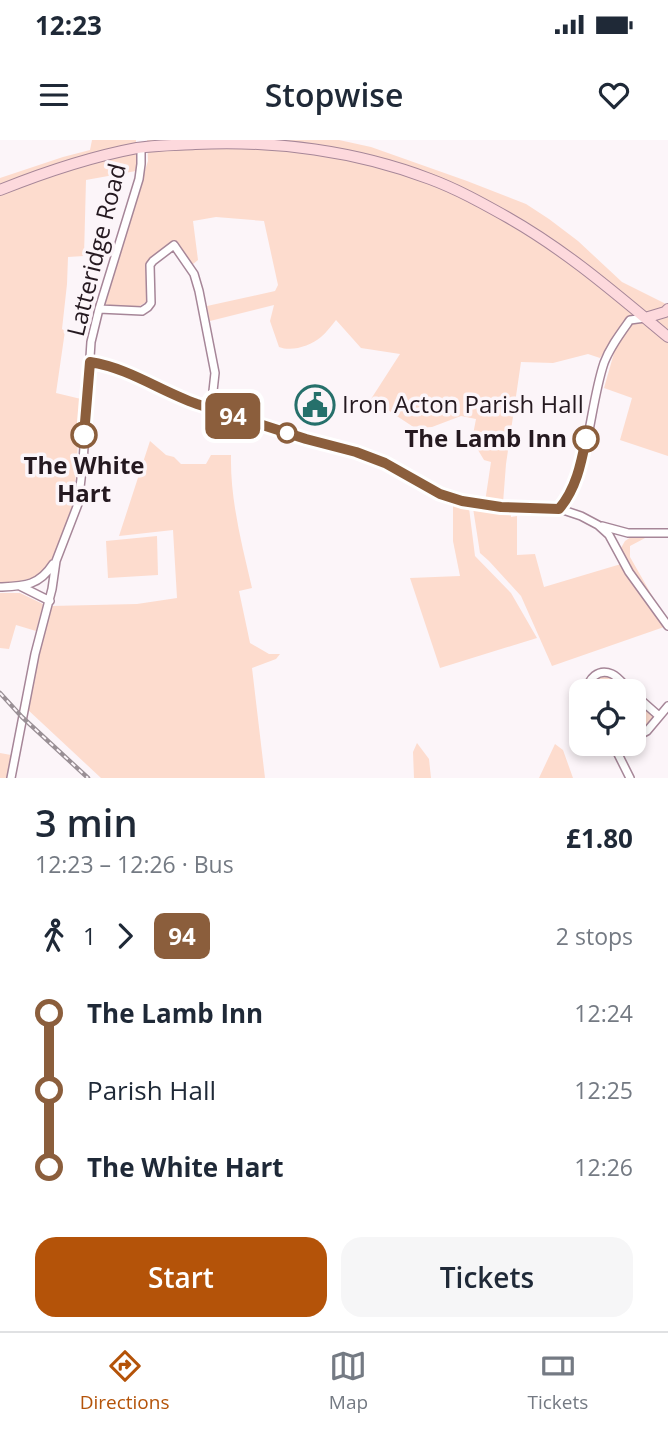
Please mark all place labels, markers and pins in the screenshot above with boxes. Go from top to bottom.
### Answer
public building icon: Iron Acton Parish Hall [294,384,336,426]
place label: Iron Acton Parish Hall [342,387,584,420]
place label: The Lamb Inn [404,421,567,454]
marker: The White Hart [71,422,97,448]
unlabelled marker [277,423,297,443]
marker: The Lamb Inn [573,426,599,452]
place label: The White Hart [24,448,144,509]

